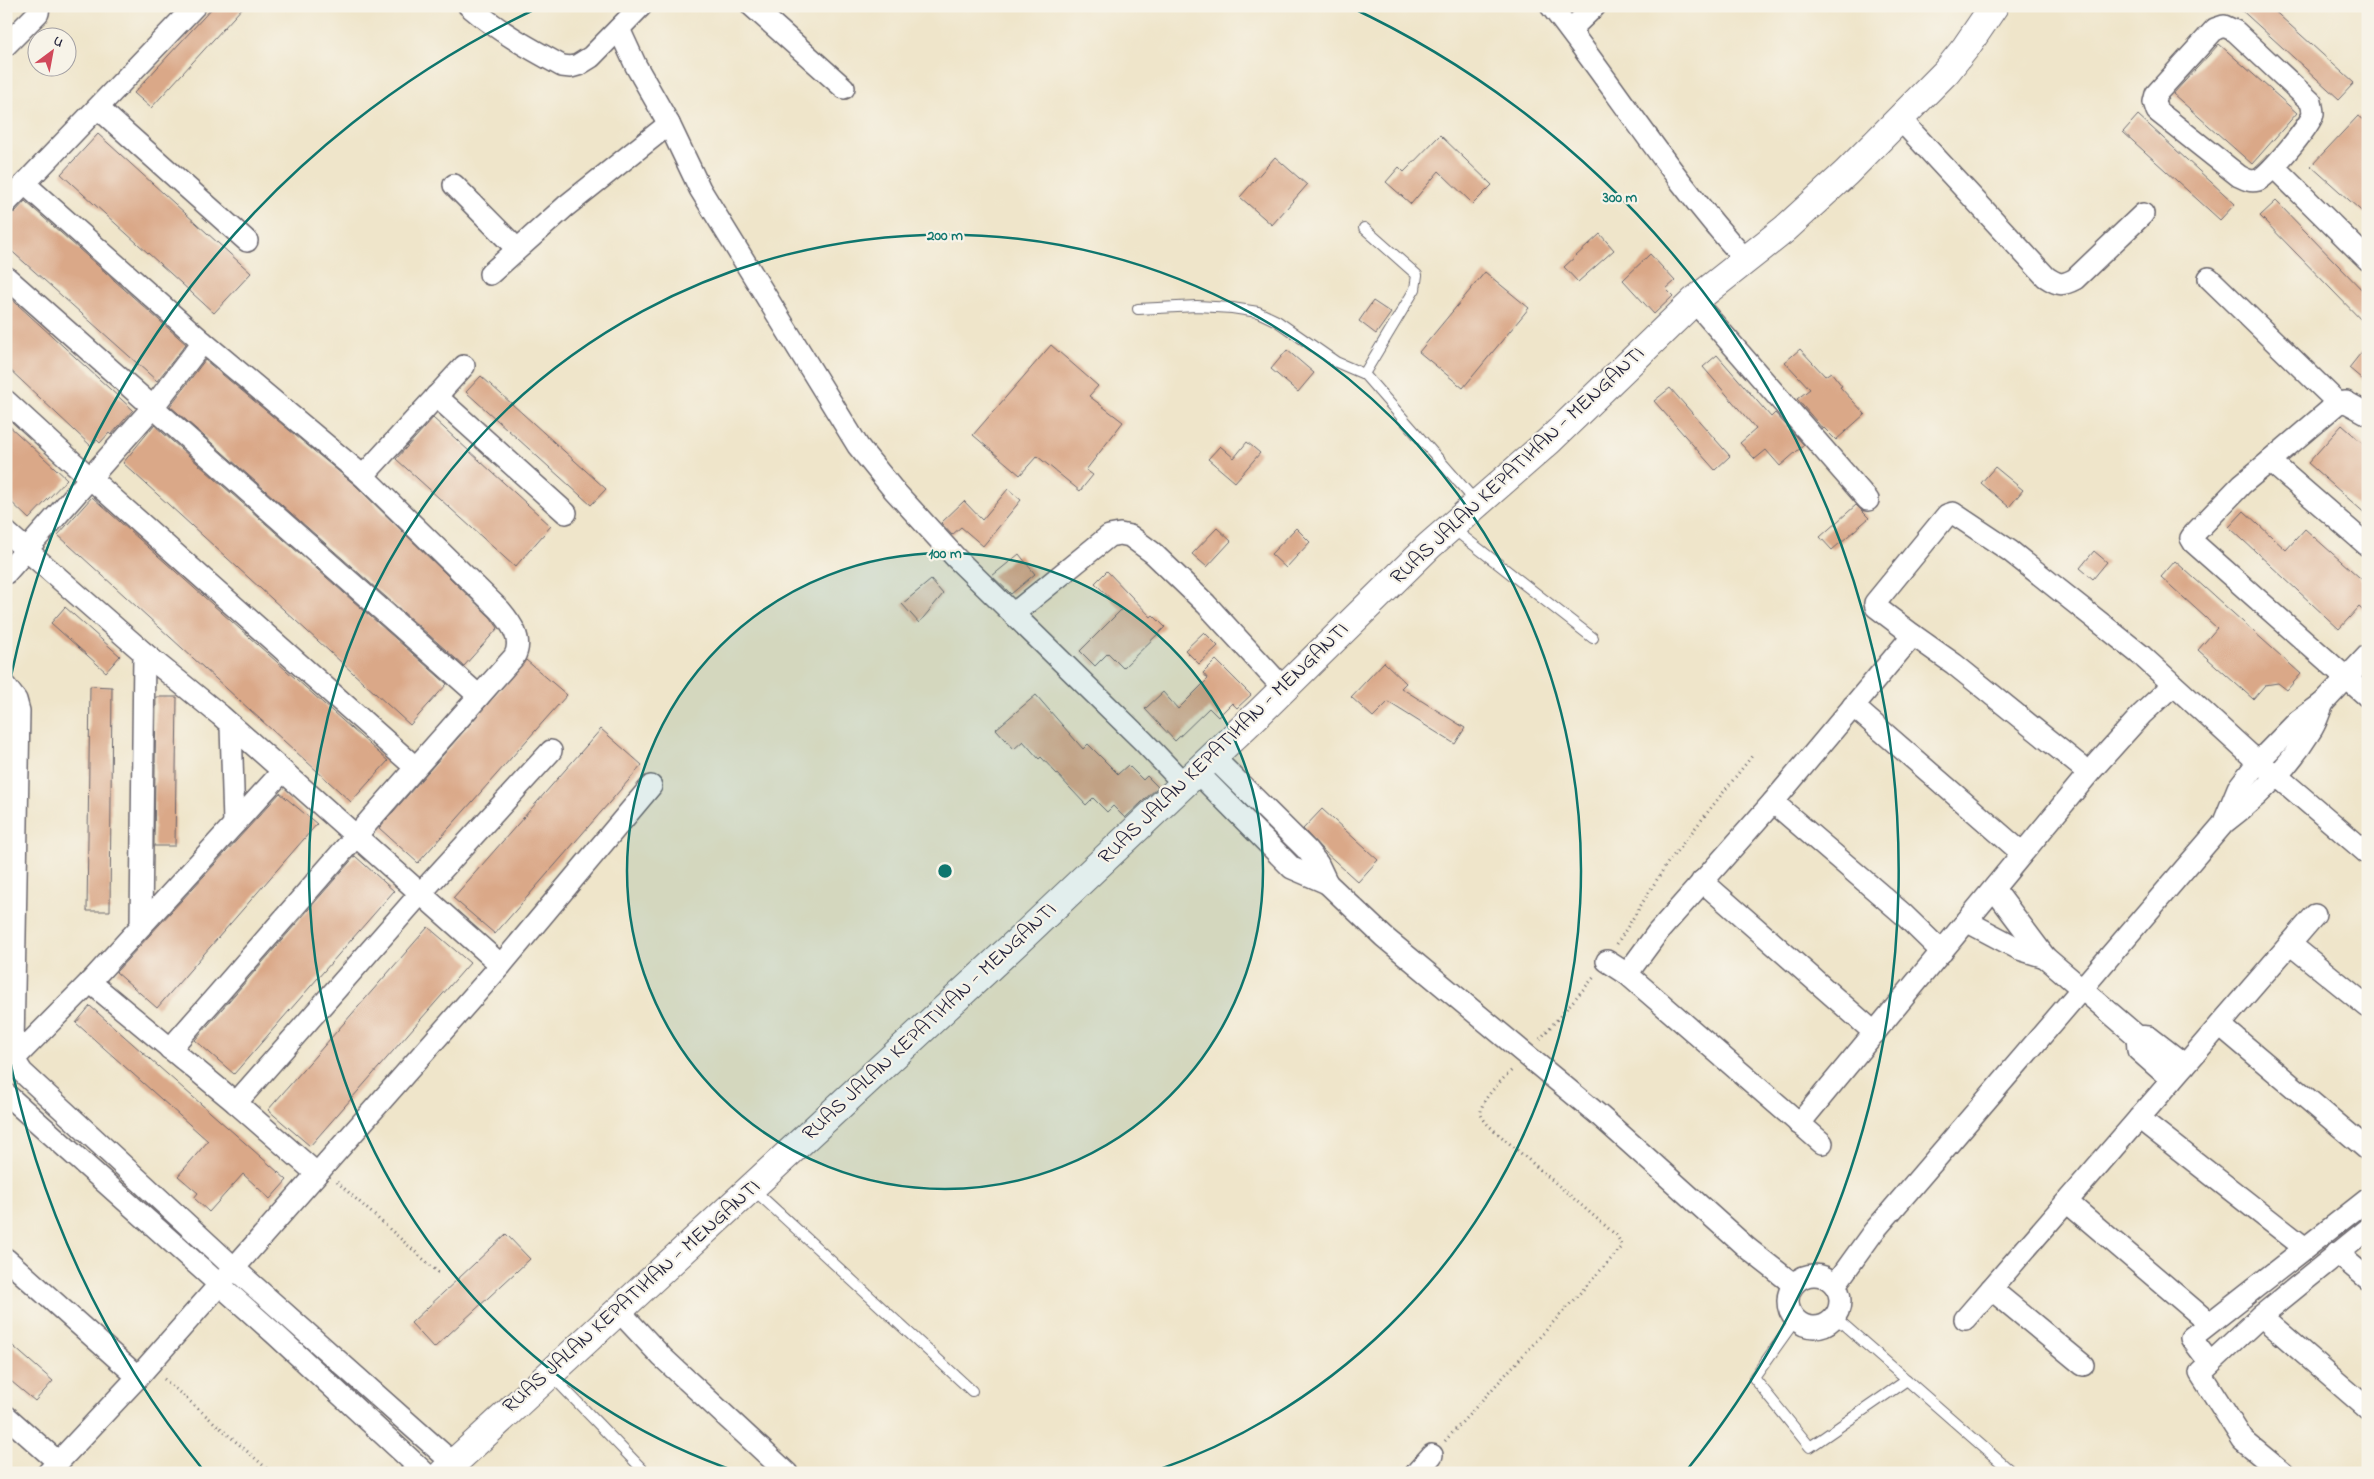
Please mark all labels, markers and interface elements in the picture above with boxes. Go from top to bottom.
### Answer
north arrow [28,28,78,78]
text: U [49,31,68,54]
text: 300 m [1602,187,1638,209]
text: 200 m [926,225,963,247]
street label: RUAS JALAN KEPATIHAN - MENGANTI [1384,340,1652,592]
text: 100 m [928,543,962,565]
street label: RUAS JALAN KEPATIHAN - MENGANTI [1092,616,1356,872]
centre of rings [936,862,954,880]
street label: RUAS JALAN KEPATIHAN - MENGANTI [796,896,1064,1148]
street label: RUAS JALAN KEPATIHAN - MENGANTI [496,1173,768,1421]

